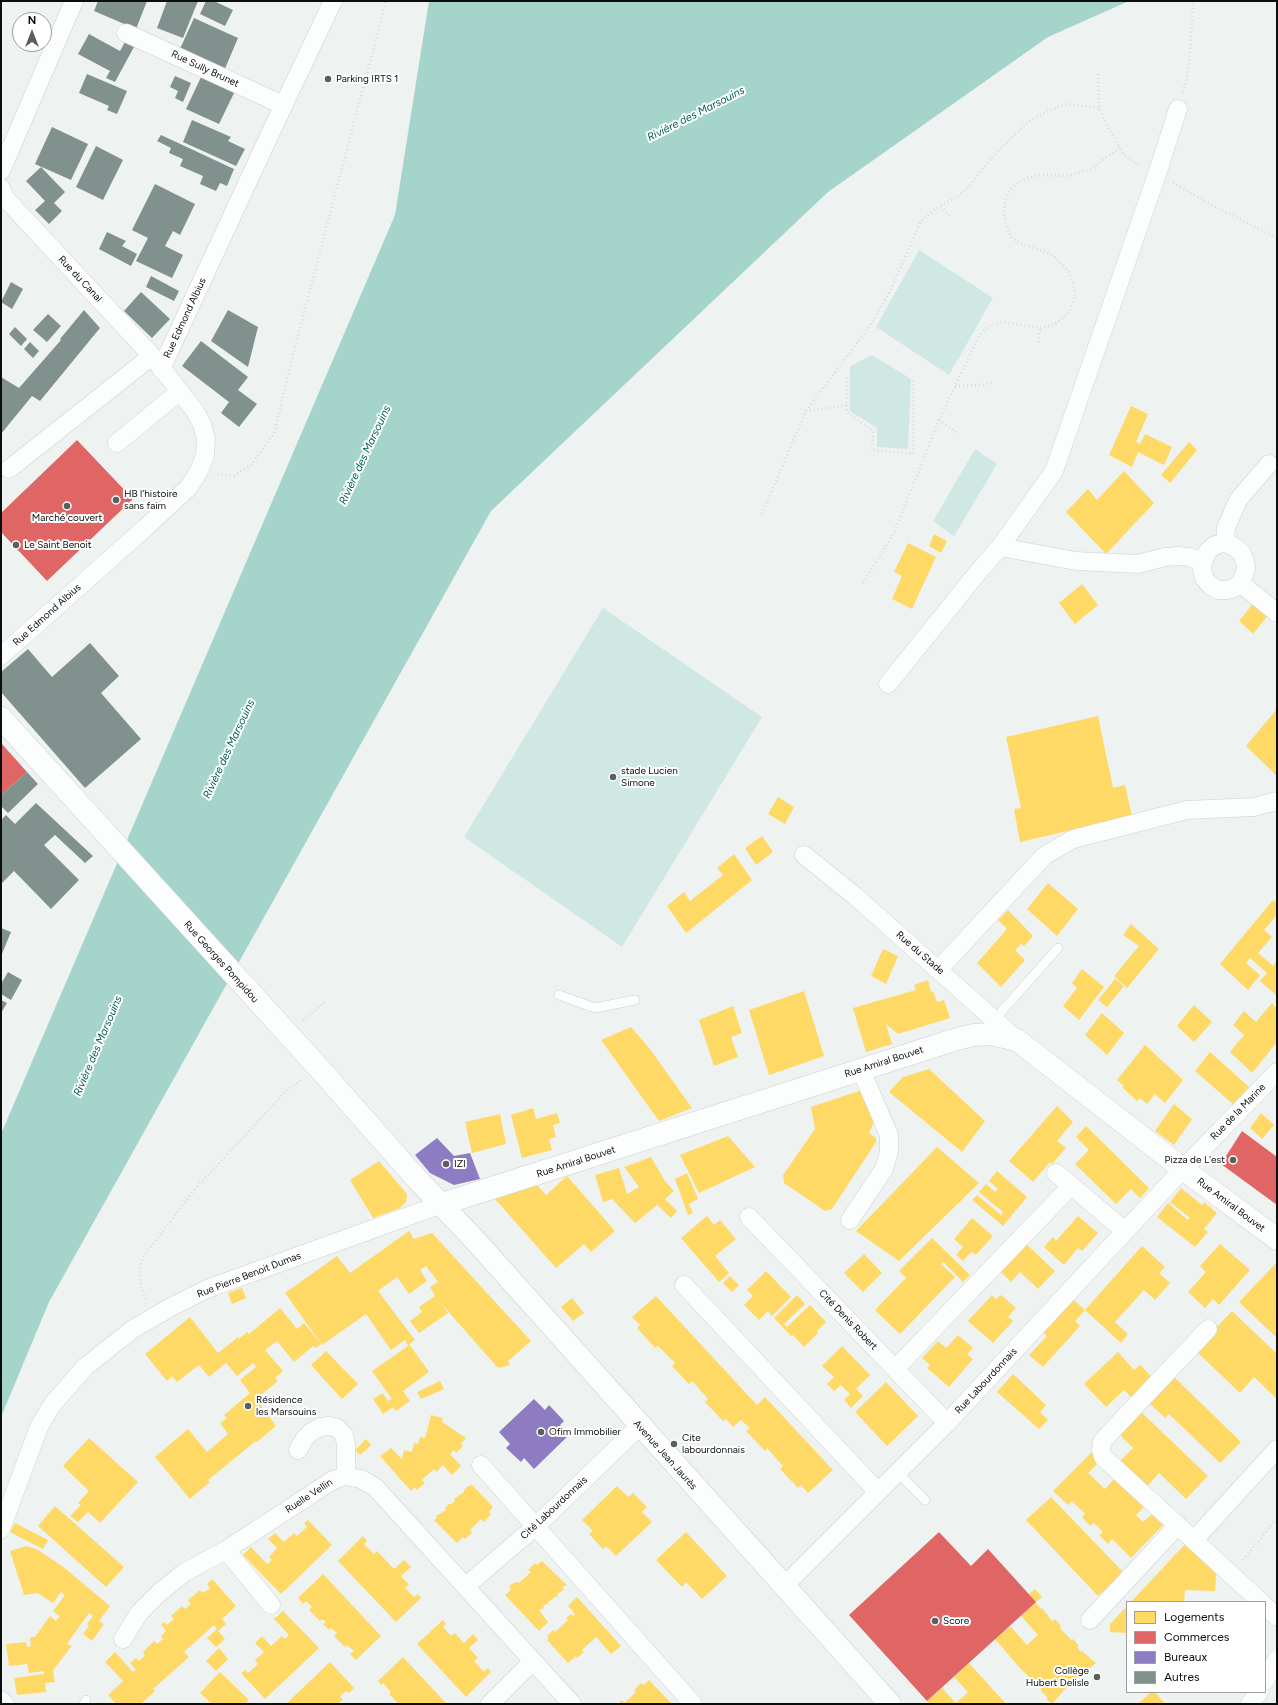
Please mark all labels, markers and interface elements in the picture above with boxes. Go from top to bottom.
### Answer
north arrow [12,12,52,52]
text: N [28,14,36,27]
street label: Rue Sully Brunet [169,48,241,90]
place label: Parking IRTS 1 [336,73,398,85]
marker: Parking IRTS 1 [323,74,333,84]
water label: Rivière des Marsouins [645,84,747,144]
street label: Rue du Canal [56,253,104,305]
street label: Rue Edmond Albius [161,276,209,360]
water label: Rivière des Marsouins [336,403,394,507]
place label: HB l'histoire sans faim [124,488,178,512]
marker: HB l'histoire sans faim [111,495,121,505]
marker: Marché couvert [62,501,72,511]
place label: Marché couvert [32,512,102,524]
place label: Le Saint Benoit [24,539,92,551]
marker: Le Saint Benoit [11,540,21,550]
street label: Rue Edmond Albius [11,581,83,649]
water label: Rivière des Marsouins [200,697,258,801]
place label: stade Lucien Simone [621,765,678,788]
marker: stade Lucien Simone [608,772,618,782]
street label: Rue Georges Pompidou [181,919,261,1005]
street label: Rue du Stade [893,929,947,977]
water label: Rivière des Marsouins [71,994,125,1098]
street label: Rue Amiral Bouvet [843,1044,925,1080]
street label: Rue de la Marine [1208,1081,1268,1143]
street label: Rue Amiral Bouvet [535,1144,617,1180]
place label: Pizza de L'est [1165,1154,1225,1166]
marker: Pizza de L'est [1228,1155,1238,1165]
place label: IZI [454,1158,466,1170]
marker: IZI [441,1159,451,1169]
street label: Rue Amiral Bouvet [1195,1175,1267,1235]
street label: Rue Pierre Benoit Dumas [195,1250,303,1300]
street label: Cité Denis Robert [816,1287,880,1353]
street label: Rue Labourdonnais [952,1346,1020,1416]
place label: Résidence les Marsouins [256,1394,316,1418]
marker: Résidence les Marsouins [243,1401,253,1411]
street label: Avenue Jean Jaurès [631,1418,699,1492]
place label: Ofim Immobilier [549,1426,621,1438]
marker: Ofim Immobilier [536,1427,546,1437]
place label: Cite labourdonnais [682,1432,745,1456]
marker: Cite labourdonnais [669,1439,679,1449]
street label: Cité Labourdonnais [518,1474,590,1542]
street label: Ruelle Vellin [283,1476,335,1516]
legend [1126,1601,1266,1693]
text: Logements [1164,1610,1224,1624]
place label: Score [943,1615,969,1627]
marker: Score [930,1616,940,1626]
text: Commerces [1164,1630,1229,1644]
text: Bureaux [1164,1650,1207,1664]
place label: Collège Hubert Delisle [1026,1665,1089,1688]
text: Autres [1164,1670,1200,1684]
marker: Collège Hubert Delisle [1092,1672,1102,1682]

